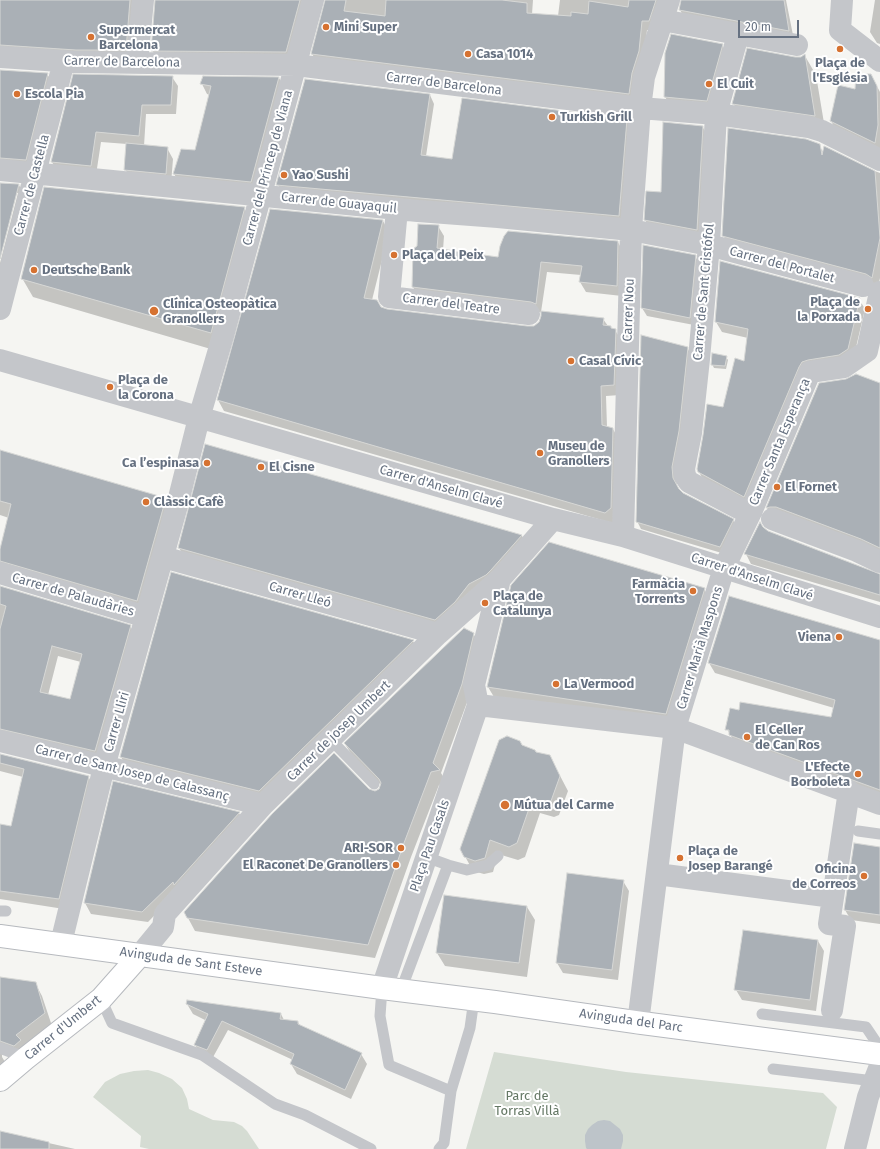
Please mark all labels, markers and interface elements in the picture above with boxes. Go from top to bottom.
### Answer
scale bar [740,12,801,38]
place label: Mini Super [334,19,397,35]
text: 20 m [745,20,771,34]
place label: Supermercat Barcelona [99,22,175,53]
marker: Mini Super [321,22,331,32]
marker: Supermercat Barcelona [86,32,96,42]
marker: Plaça de l'Església [835,44,845,54]
place label: Casa 1014 [476,46,533,62]
marker: Casa 1014 [463,49,473,59]
street label: Carrer de Barcelona [64,53,180,71]
place label: Plaça de l'Església [812,55,868,86]
street label: Carrer de Barcelona [385,69,503,99]
place label: El Cuit [717,76,754,92]
marker: El Cuit [704,79,714,89]
place label: Escola Pia [25,86,84,102]
marker: Escola Pia [12,89,22,99]
street label: Carrer del Príncep de Viana [240,89,296,247]
place label: Turkish Grill [560,109,632,125]
marker: Turkish Grill [547,112,557,122]
street label: Carrer de Castella [11,133,53,237]
place label: Yao Sushi [292,167,349,183]
marker: Yao Sushi [279,170,289,180]
street label: Carrer de Guayaquil [280,189,398,217]
street label: Carrer de Sant Cristófol [690,223,718,361]
street label: Carrer del Portalet [728,243,836,287]
place label: Plaça del Peix [402,247,484,263]
marker: Plaça del Peix [389,250,399,260]
place label: Deutsche Bank [42,262,130,278]
marker: Deutsche Bank [29,265,39,275]
street label: Carrer Nou [620,278,638,342]
street label: Carrer del Teatre [401,290,501,318]
place label: Plaça de la Porxada [797,294,860,325]
place label: Clínica Osteopàtica Granollers [163,296,277,327]
marker: Plaça de la Porxada [863,304,873,314]
marker: Clínica Osteopàtica Granollers [148,305,160,317]
place label: Casal Cívic [579,353,641,369]
marker: Casal Cívic [566,356,576,366]
place label: Plaça de la Corona [118,372,174,403]
street label: Carrer Santa Esperança [746,376,814,508]
marker: Plaça de la Corona [105,382,115,392]
place label: Museu de Granollers [548,438,610,469]
marker: Museu de Granollers [535,448,545,458]
place label: Ca l’espinasa [122,455,199,471]
marker: Ca l’espinasa [202,458,212,468]
place label: El Cisne [269,459,315,475]
marker: El Cisne [256,462,266,472]
street label: Carrer d'Anselm Clavé [378,462,504,512]
place label: El Fornet [785,479,837,495]
marker: El Fornet [772,482,782,492]
place label: Clàssic Cafè [154,494,224,510]
marker: Clàssic Cafè [141,497,151,507]
street label: Carrer d'Anselm Clavé [689,550,815,604]
street label: Carrer de Palaudàries [10,570,136,620]
place label: Farmàcia Torrents [632,576,685,607]
street label: Carrer Lleó [267,579,333,611]
street label: Carrer Marià Maspons [674,585,726,711]
marker: Farmàcia Torrents [688,586,698,596]
place label: Plaça de Catalunya [493,588,552,619]
marker: Plaça de Catalunya [480,598,490,608]
place label: Viena [798,629,831,645]
marker: Viena [834,632,844,642]
place label: La Vermood [564,676,634,692]
street label: Carrer de josep Umbert [284,678,394,784]
marker: La Vermood [551,679,561,689]
street label: Carrer Lliri [101,690,133,754]
place label: El Celler de Can Ros [755,722,820,753]
marker: El Celler de Can Ros [742,732,752,742]
street label: Carrer de Sant Josep de Calassanç [33,741,231,805]
place label: L'Efecte Borboleta [791,759,850,790]
marker: L'Efecte Borboleta [853,769,863,779]
place label: Mútua del Carme [514,797,614,813]
street label: Plaça Pau Casals [407,798,453,894]
marker: Mútua del Carme [499,799,511,811]
place label: ARI-SOR [344,840,393,856]
marker: ARI-SOR [396,843,406,853]
place label: Plaça de Josep Barangé [688,843,773,874]
marker: Plaça de Josep Barangé [675,853,685,863]
place label: El Raconet De Granollers [243,857,388,873]
marker: El Raconet De Granollers [391,860,401,870]
place label: Oficina de Correos [792,861,856,892]
marker: Oficina de Correos [859,871,869,881]
street label: Avinguda de Sant Esteve [119,944,263,980]
street label: Carrer d'Umbert [21,992,105,1064]
street label: Avinguda del Parc [578,1006,684,1036]
park label: Parc de Torras Villà [494,1088,560,1119]

